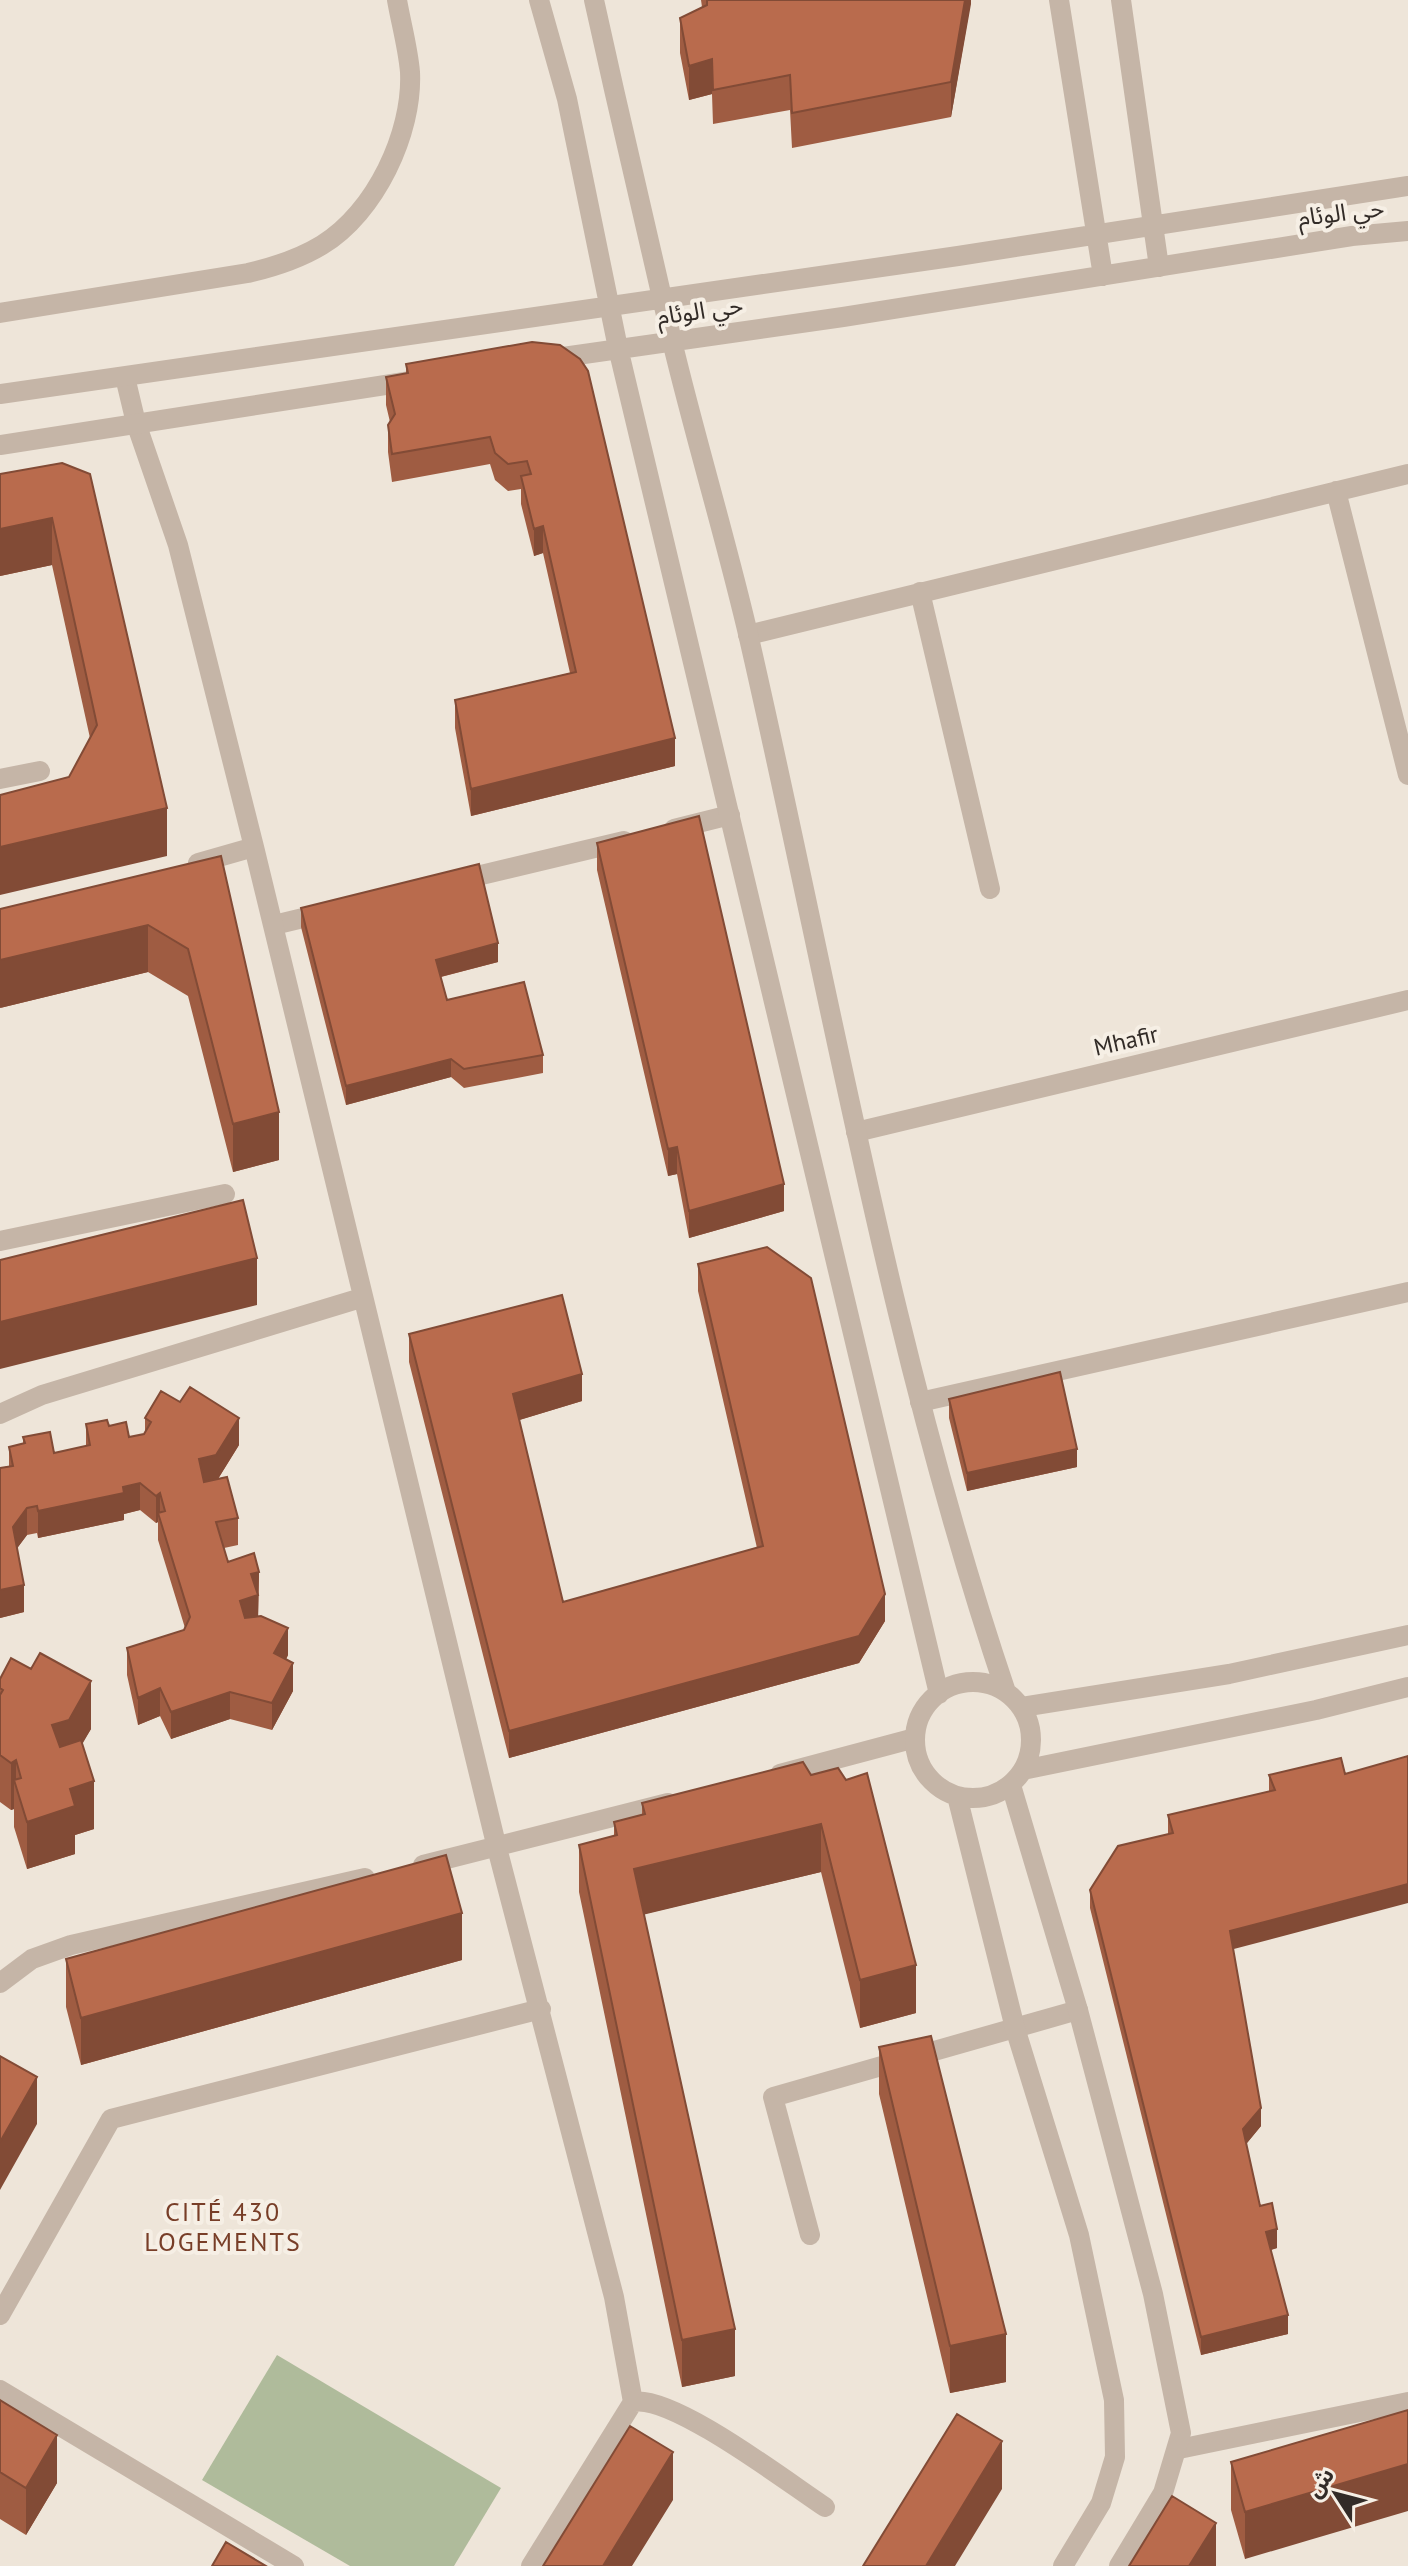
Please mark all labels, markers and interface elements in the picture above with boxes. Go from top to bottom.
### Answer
street label: حي الوئام [1296,192,1386,237]
street label: حي الوئام [655,289,745,335]
street label: Mhafir [1091,1018,1161,1063]
district label: CITÉ 430 LOGEMENTS [144,2195,302,2258]
north arrow [1296,2454,1376,2534]
text: ش [1300,2462,1340,2503]

